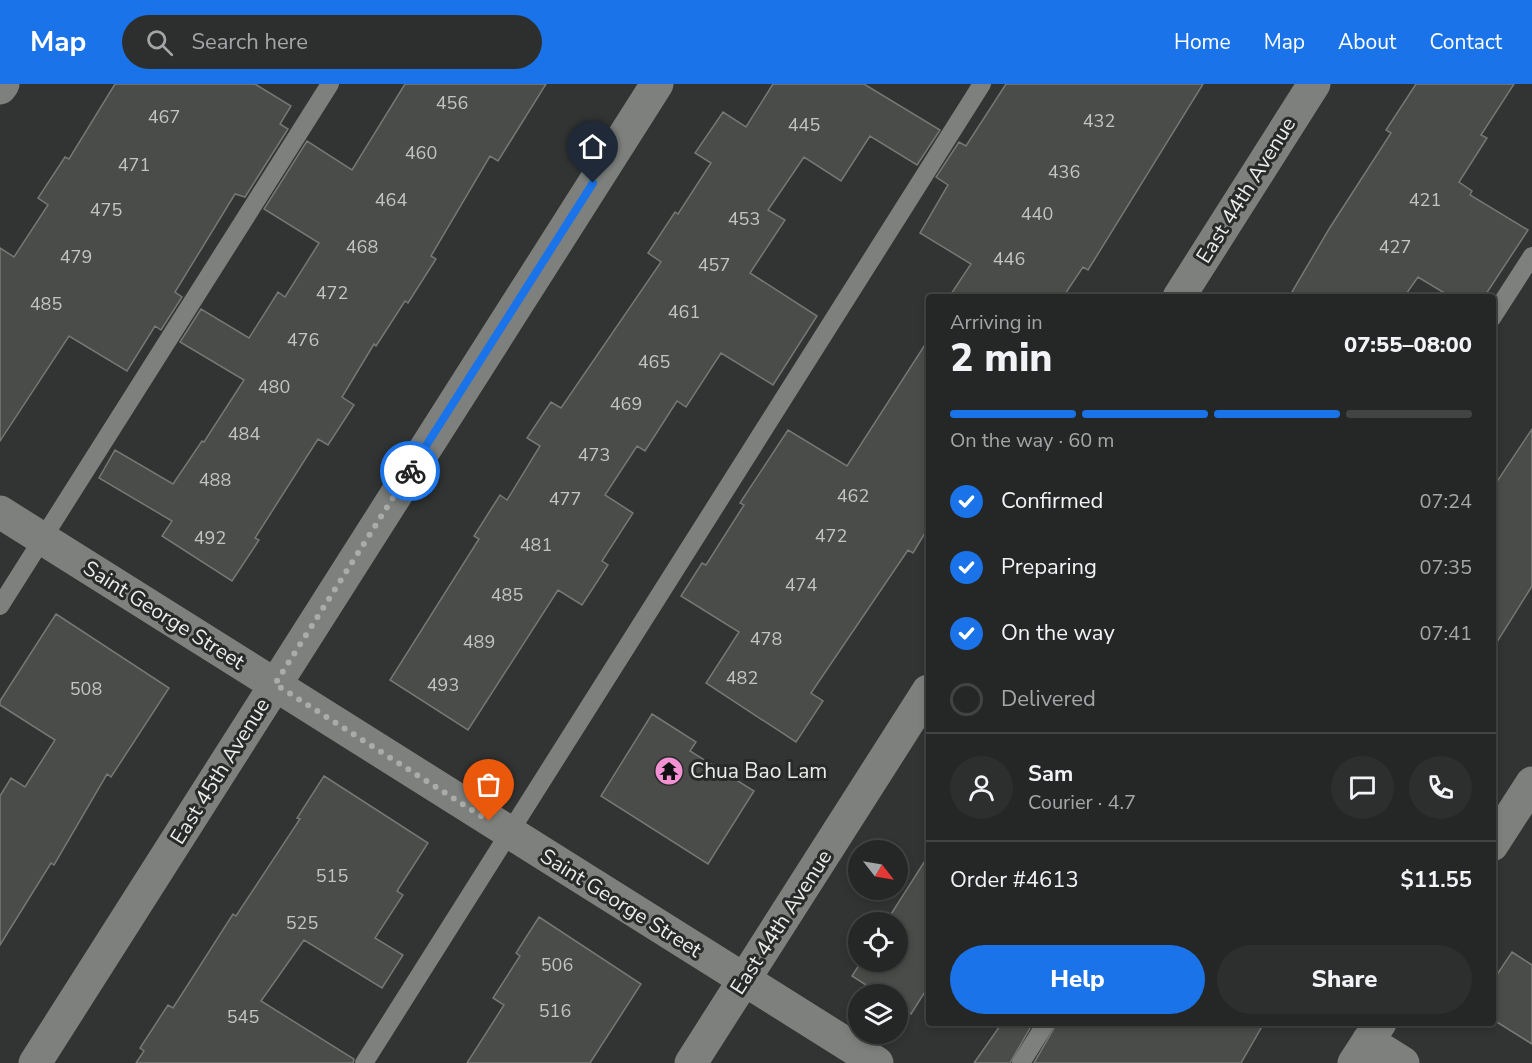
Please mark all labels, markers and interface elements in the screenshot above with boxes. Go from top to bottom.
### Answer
search box [122,15,542,69]
text: Map [30,23,86,61]
icon: search [143,26,176,59]
text: Search here [191,27,308,57]
text: Home [1174,28,1231,56]
text: Map [1264,28,1305,56]
text: About [1338,28,1396,56]
text: Contact [1429,28,1502,56]
house number: 456 [436,91,468,115]
house number: 467 [148,105,180,129]
house number: 432 [1083,109,1115,133]
street label: East 44th Avenue [1190,112,1302,268]
house number: 445 [788,113,820,137]
pin [567,121,618,183]
icon: home [576,130,609,163]
house number: 460 [405,141,437,165]
house number: 471 [118,153,150,177]
house number: 436 [1048,160,1080,184]
house number: 464 [375,188,407,212]
house number: 421 [1409,188,1441,212]
house number: 475 [90,198,122,222]
house number: 440 [1021,202,1053,226]
house number: 453 [728,207,760,231]
house number: 468 [346,235,378,259]
house number: 427 [1379,235,1411,259]
house number: 479 [60,245,92,269]
house number: 446 [993,247,1025,271]
house number: 457 [698,253,730,277]
house number: 472 [316,281,348,305]
house number: 485 [30,292,62,316]
house number: 461 [668,300,700,324]
text: Arriving in [950,309,1043,336]
house number: 476 [287,328,319,352]
text: 07:55–08:00 [1344,330,1472,360]
text: 2 min [950,332,1053,385]
house number: 465 [638,350,670,374]
house number: 480 [258,375,290,399]
house number: 469 [610,392,642,416]
house number: 484 [228,422,260,446]
text: On the way · 60 m [950,427,1114,454]
courier [380,441,440,501]
house number: 473 [578,443,610,467]
icon: bike [394,455,427,488]
house number: 488 [199,468,231,492]
house number: 462 [837,484,869,508]
icon: check [950,485,983,518]
text: Confirmed [1001,486,1103,516]
house number: 477 [549,487,581,511]
text: 07:24 [1419,488,1472,515]
house number: 472 [815,524,847,548]
house number: 492 [194,526,226,550]
house number: 481 [520,533,552,557]
icon: check [950,551,983,584]
text: Preparing [1001,552,1097,582]
street label: Saint George Street [78,554,251,676]
text: 07:35 [1419,554,1472,581]
house number: 474 [785,573,817,597]
house number: 485 [491,583,523,607]
icon: check [950,617,983,650]
text: On the way [1001,618,1115,648]
text: 07:41 [1419,620,1472,647]
house number: 478 [750,627,782,651]
house number: 489 [463,630,495,654]
house number: 482 [726,666,758,690]
house number: 493 [427,673,459,697]
house number: 508 [70,677,102,701]
text: Delivered [1001,684,1096,714]
street label: East 45th Avenue [164,693,276,849]
temple icon: Chua Bao Lam [653,755,685,787]
button: person [950,756,1013,819]
button: chat [1331,756,1394,819]
button: phone [1409,756,1472,819]
place label: Chua Bao Lam [690,757,827,785]
pin [463,759,514,821]
text: Sam [1028,759,1073,789]
icon: bag [472,768,505,801]
text: Courier · 4.7 [1028,789,1136,816]
north arrow [848,840,908,900]
map controls [848,840,908,1044]
street label: Saint George Street [535,842,708,964]
street label: East 44th Avenue [724,844,838,1000]
house number: 515 [316,864,348,888]
text: Order #4613 [950,865,1079,895]
text: $11.55 [1401,865,1472,895]
house number: 525 [286,911,318,935]
button: locate [848,912,908,972]
button: Help [950,945,1205,1014]
button: Share [1217,945,1472,1014]
house number: 506 [541,953,573,977]
button: layers [848,984,908,1044]
house number: 516 [539,999,571,1023]
house number: 545 [227,1005,259,1029]

